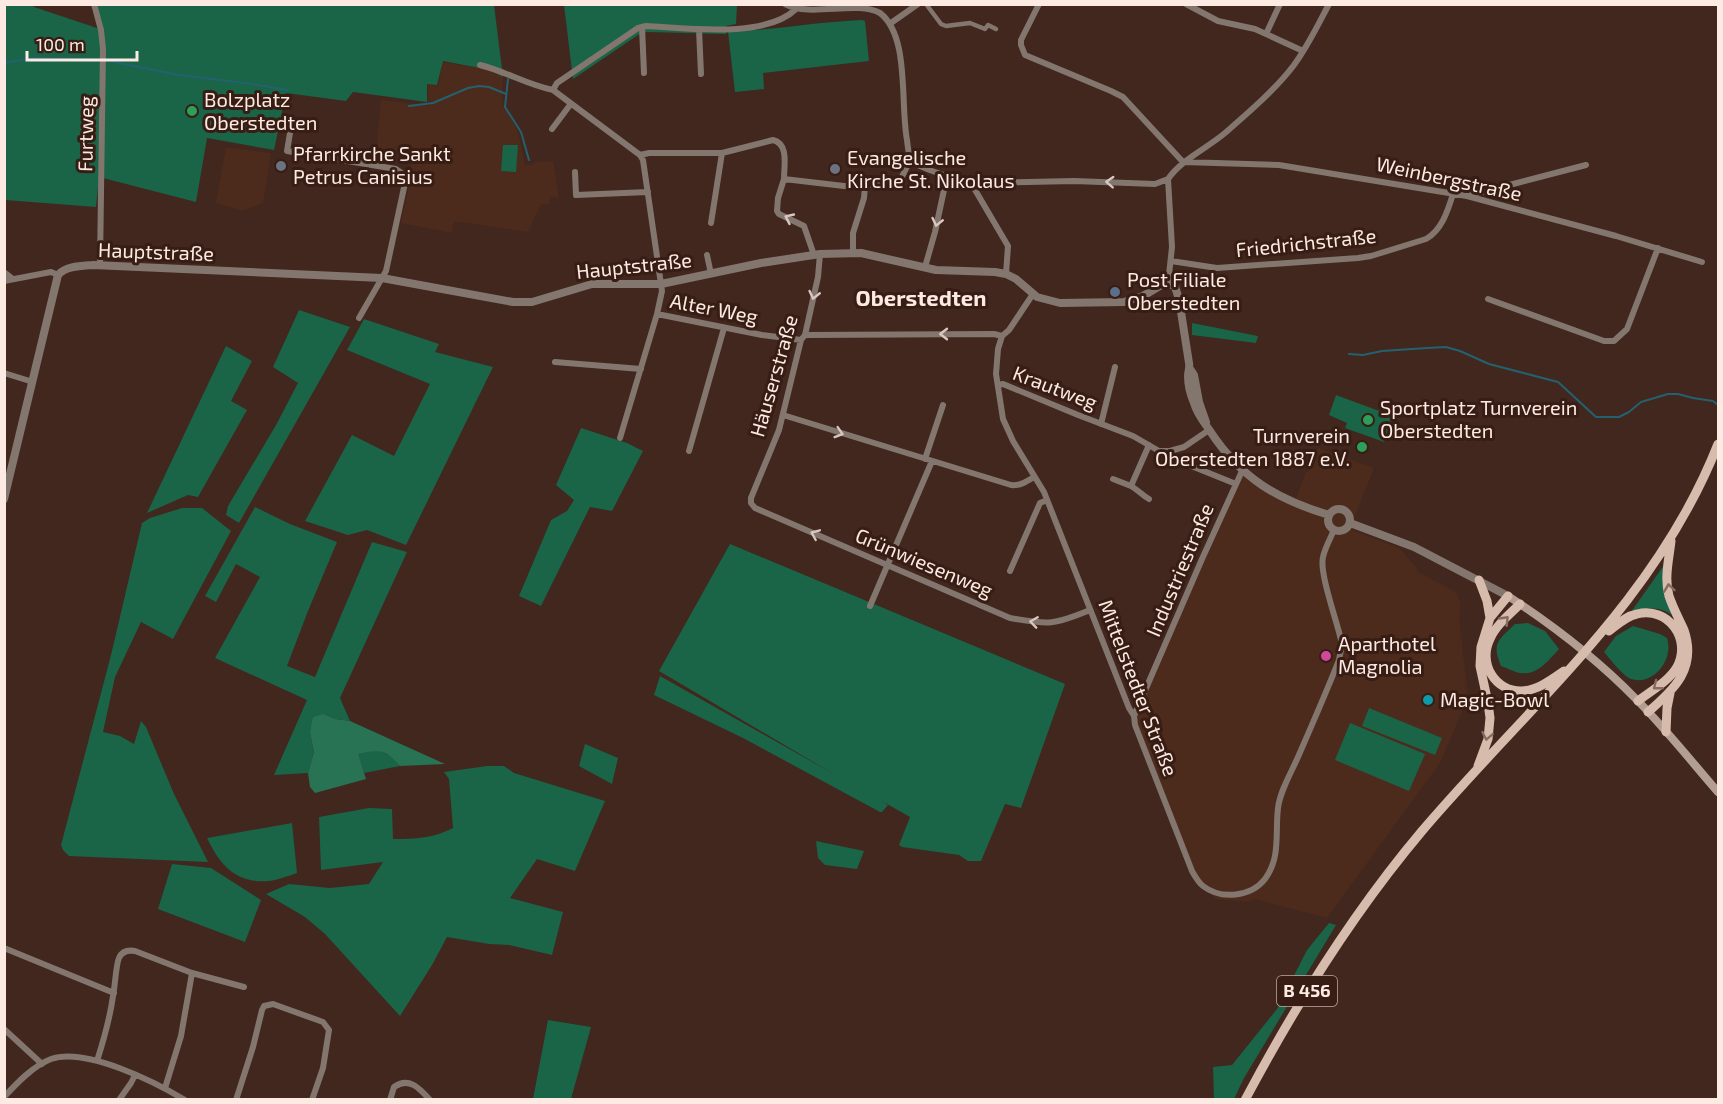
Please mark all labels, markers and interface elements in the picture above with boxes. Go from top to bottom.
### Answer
scale bar [27,24,136,62]
text: 100 m [36,33,85,55]
place label: Bolzplatz Oberstedten [204,87,317,134]
street label: Furtweg [72,96,98,172]
marker: Bolzplatz Oberstedten [185,104,199,118]
place label: Pfarrkirche Sankt Petrus Canisius [293,141,451,188]
place label: Evangelische Kirche St. Nikolaus [847,145,1015,192]
street label: Weinbergstraße [1374,151,1524,205]
marker: Pfarrkirche Sankt Petrus Canisius [274,159,288,173]
marker: Evangelische Kirche St. Nikolaus [828,162,842,176]
one-way arrow [1106,176,1115,189]
one-way arrow [784,214,795,226]
one-way arrow [932,217,945,227]
street label: Friedrichstraße [1235,223,1377,261]
street label: Hauptstraße [98,237,214,265]
street label: Hauptstraße [575,247,693,283]
place label: Post Filiale Oberstedten [1127,267,1240,314]
district label: Oberstedten [856,284,986,310]
marker: Post Filiale Oberstedten [1108,285,1122,299]
street label: Alter Weg [668,288,760,328]
one-way arrow [808,290,821,300]
street label: Häuserstraße [744,312,802,439]
one-way arrow [939,328,948,340]
street label: Krautweg [1010,360,1101,414]
place label: Sportplatz Turnverein Oberstedten [1380,395,1577,442]
marker: Sportplatz Turnverein Oberstedten [1361,413,1375,427]
place label: Turnverein Oberstedten 1887 e.V. [1155,423,1350,470]
one-way arrow [833,425,844,438]
marker: Turnverein Oberstedten 1887 e.V. [1355,440,1369,454]
street label: Industriestraße [1140,499,1218,640]
street label: Grünwiesenweg [852,522,997,602]
one-way arrow [810,529,821,541]
one-way arrow [1663,583,1675,592]
street label: Mittelstedter Straße [1094,596,1184,779]
one-way arrow [1030,616,1039,629]
one-way arrow [1498,616,1509,627]
place label: Aparthotel Magnolia [1338,631,1436,678]
marker: Aparthotel Magnolia [1319,649,1333,663]
one-way arrow [1652,679,1663,690]
place label: Magic-Bowl [1440,687,1549,711]
marker: Magic-Bowl [1421,693,1435,707]
one-way arrow [1481,731,1494,741]
road number: B 456 [1277,976,1337,1006]

